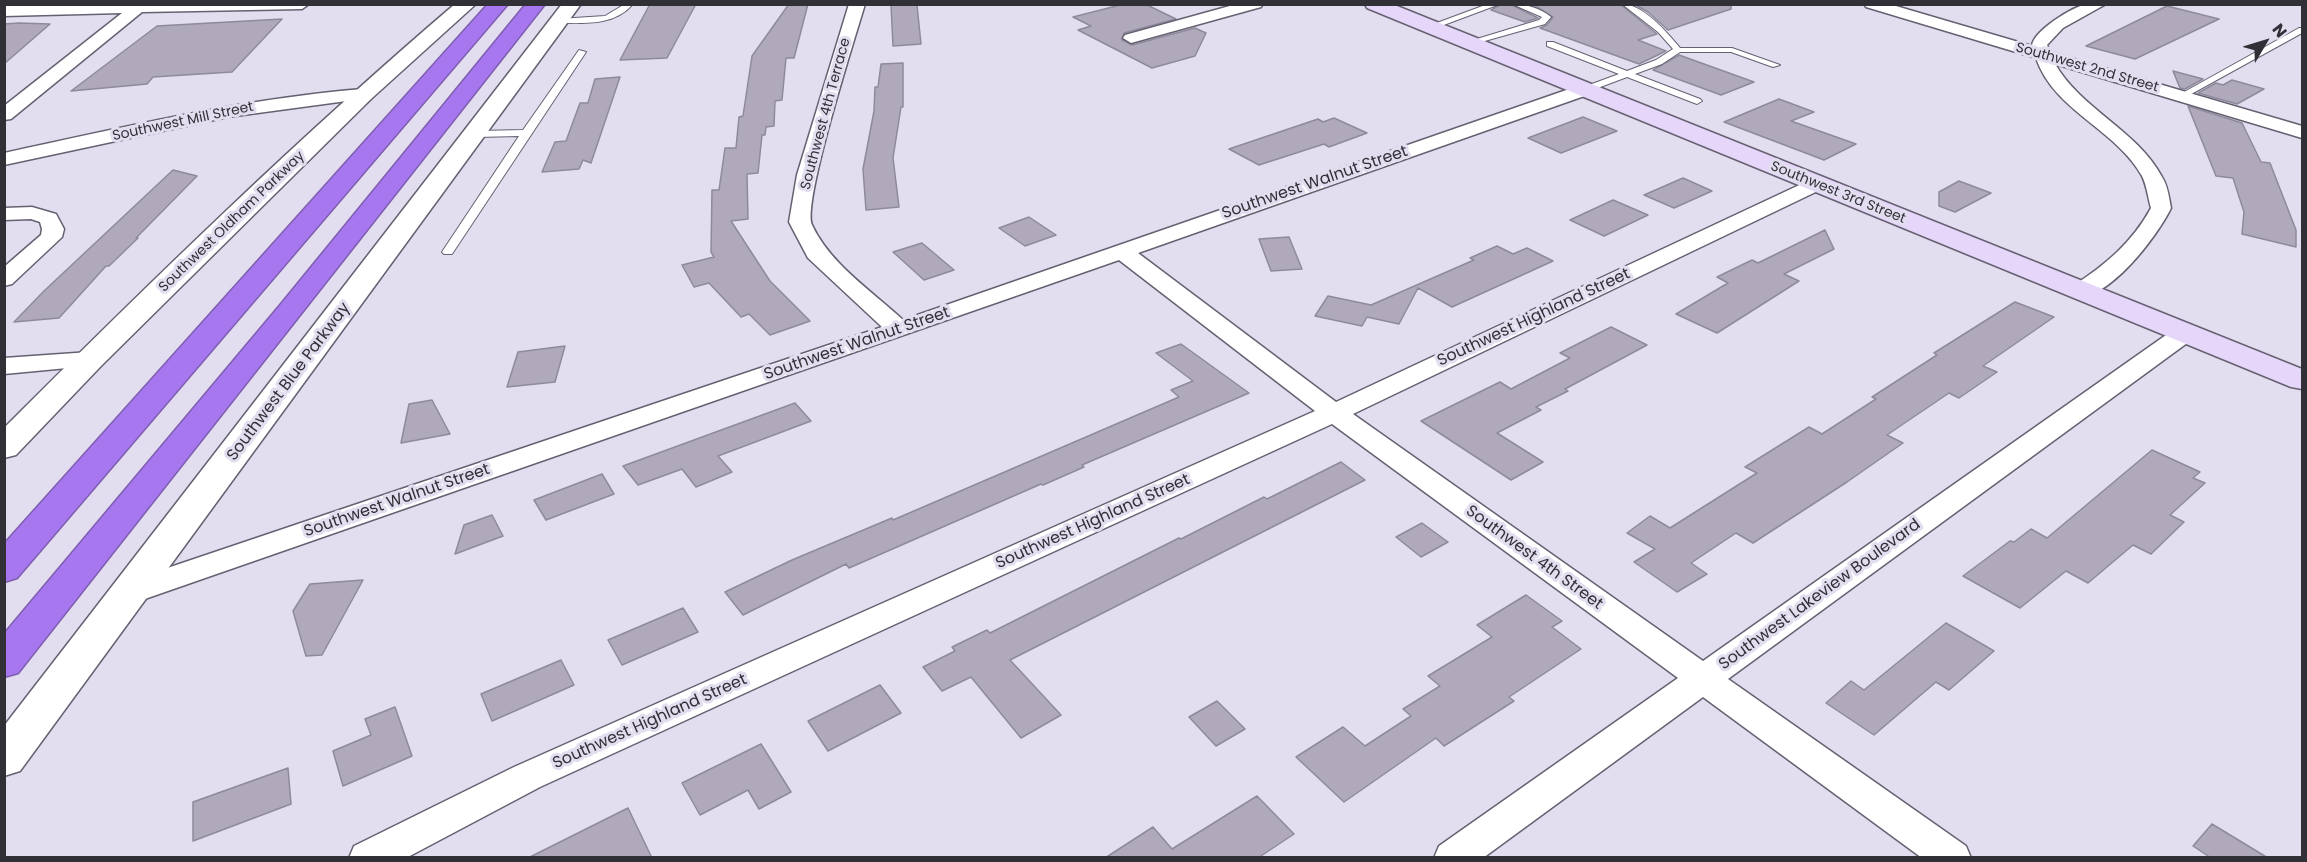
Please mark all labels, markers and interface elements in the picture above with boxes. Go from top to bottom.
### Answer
north arrow [2235,12,2295,72]
text: N [2267,19,2292,42]
street label: Southwest 4th Terrace [798,36,854,192]
street label: Southwest 2nd Street [2014,40,2160,96]
street label: Southwest Mill Street [111,99,255,145]
street label: Southwest Walnut Street [1220,142,1410,224]
street label: Southwest Oldham Parkway [156,148,308,296]
street label: Southwest 3rd Street [1768,158,1908,228]
street label: Southwest Highland Street [1435,265,1633,371]
street label: Southwest Blue Parkway [223,299,355,465]
street label: Southwest Walnut Street [762,303,952,385]
street label: Southwest Walnut Street [302,460,492,542]
street label: Southwest Highland Street [993,470,1193,574]
street label: Southwest 4th Street [1462,502,1606,614]
street label: Southwest Lakeview Boulevard [1716,515,1924,675]
street label: Southwest Highland Street [550,670,750,774]

